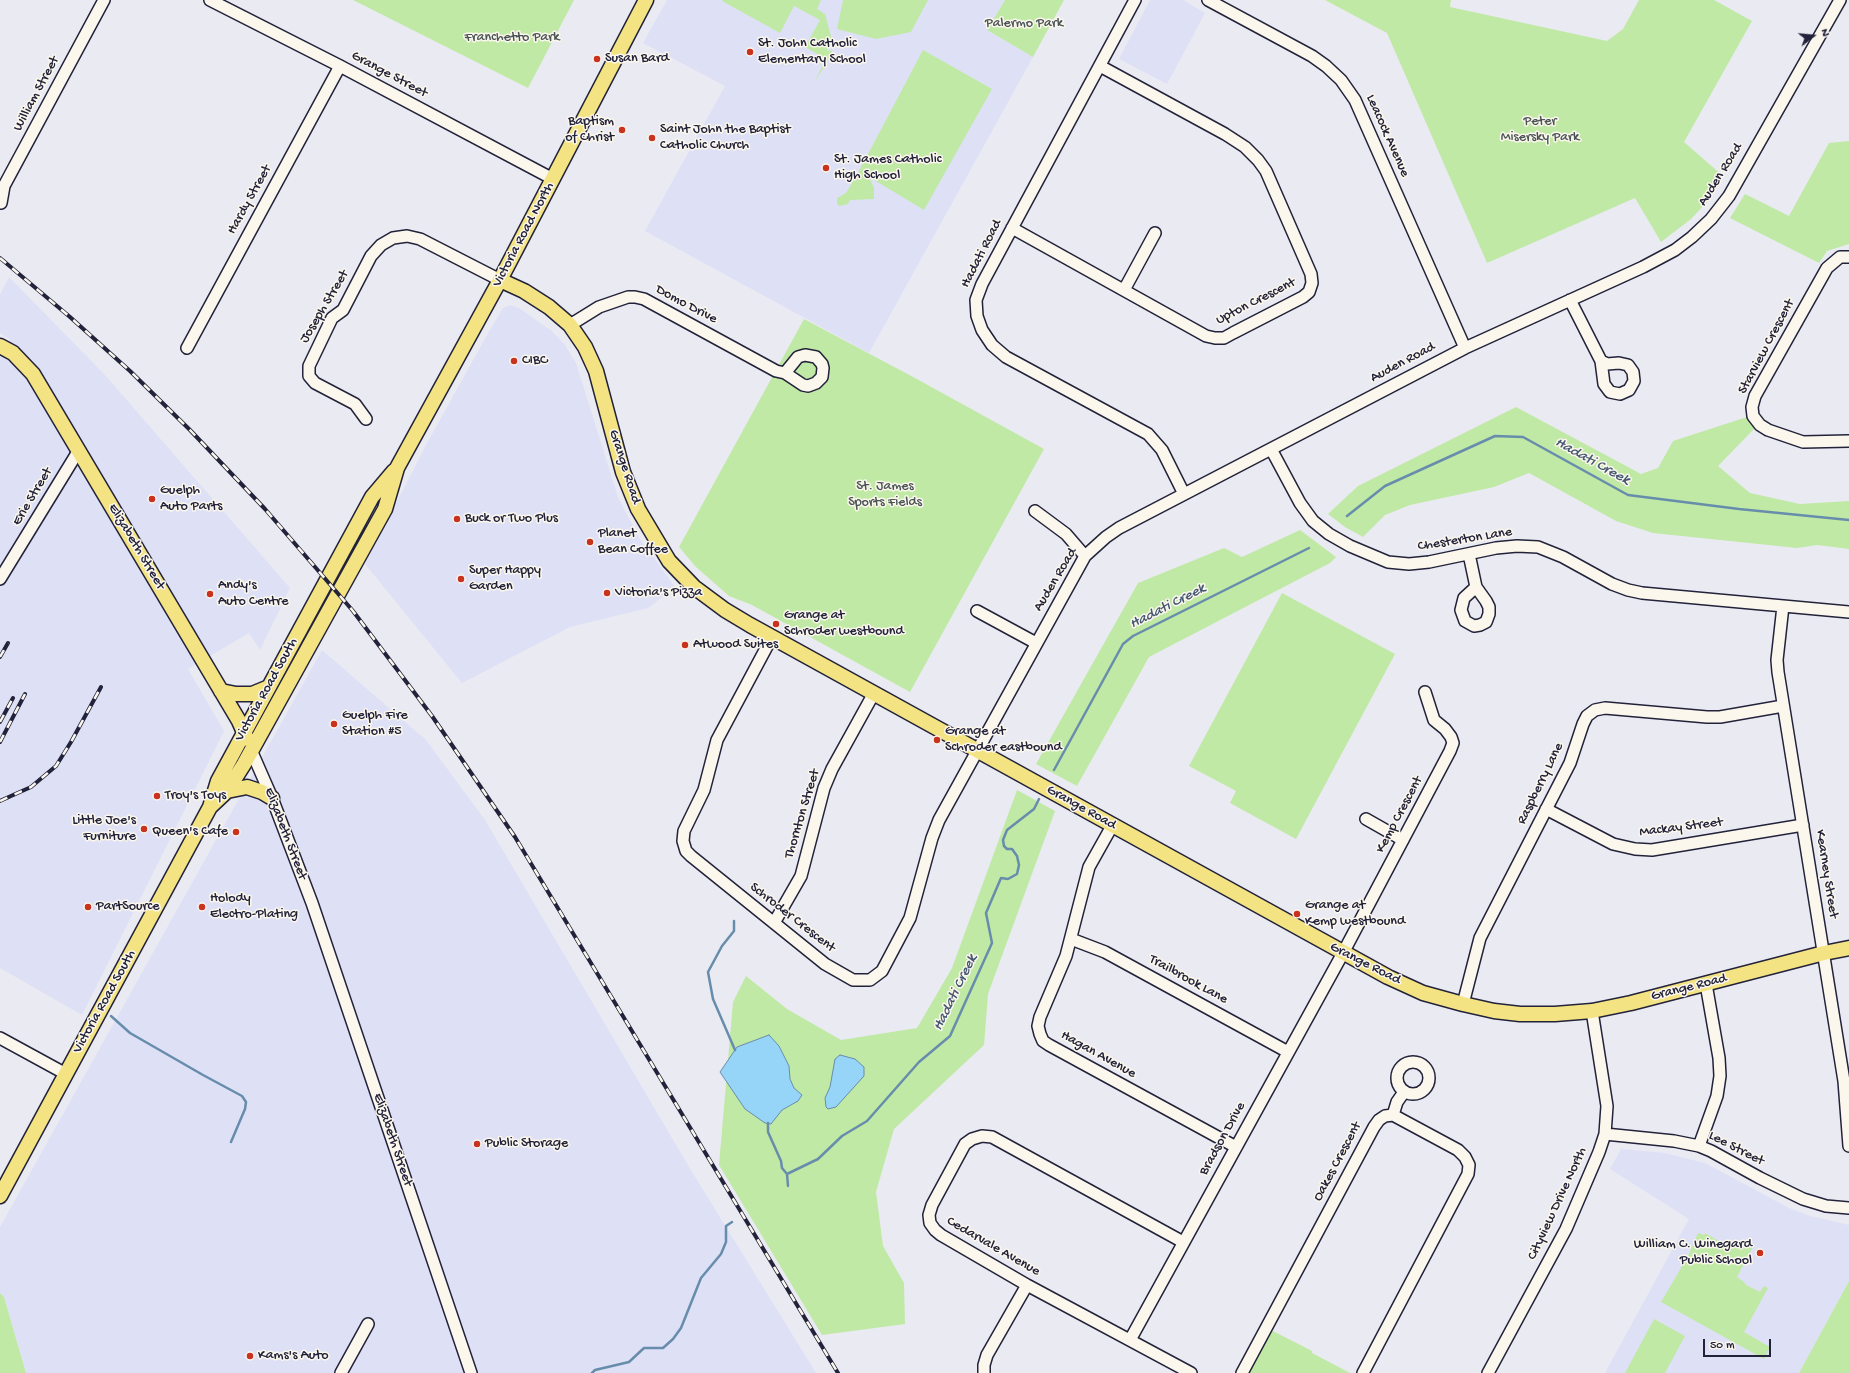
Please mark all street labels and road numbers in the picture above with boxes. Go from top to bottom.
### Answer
street label: Grange Street [348,48,430,102]
street label: William Street [10,54,64,134]
street label: Leacock Avenue [1361,92,1413,180]
street label: Auden Road [1695,141,1747,209]
street label: Hardy Street [224,162,276,238]
street label: Victoria Road North [489,180,559,290]
street label: Hadati Road [958,217,1006,291]
street label: Joseph Street [297,267,353,347]
street label: Upton Crescent [1213,275,1299,329]
street label: Domo Drive [652,282,720,328]
street label: Starview Crescent [1735,297,1799,397]
street label: Auden Road [1368,339,1438,387]
street label: Grange Road [604,428,644,506]
street label: Erie Street [9,465,57,529]
street label: Elizabeth Street [104,501,168,593]
street label: Chesterton Lane [1417,524,1513,556]
street label: Auden Road [1031,545,1081,615]
street label: Victoria Road South [232,636,302,744]
street label: Raspberry Lane [1514,740,1568,828]
street label: Thornton Street [782,768,824,860]
street label: Kemp Crescent [1373,774,1427,856]
street label: Grange Road [1043,782,1119,834]
street label: Elizabeth Street [260,786,310,882]
street label: Mackay Street [1638,815,1724,841]
street label: Kearney Street [1811,829,1841,919]
street label: Schroder Crescent [746,879,838,957]
street label: Grange Road [1327,939,1403,989]
street label: Victoria Road South [70,948,140,1056]
street label: Trailbrook Lane [1146,951,1230,1009]
street label: Grange Road [1649,970,1729,1006]
street label: Hagan Avenue [1057,1027,1139,1083]
street label: Elizabeth Street [368,1091,416,1189]
street label: Bradson Drive [1196,1100,1250,1178]
street label: Oakes Crescent [1310,1119,1366,1205]
street label: Lee Street [1705,1128,1767,1170]
street label: Cityview Drive North [1525,1145,1591,1263]
street label: Cedarvale Avenue [943,1213,1043,1281]

